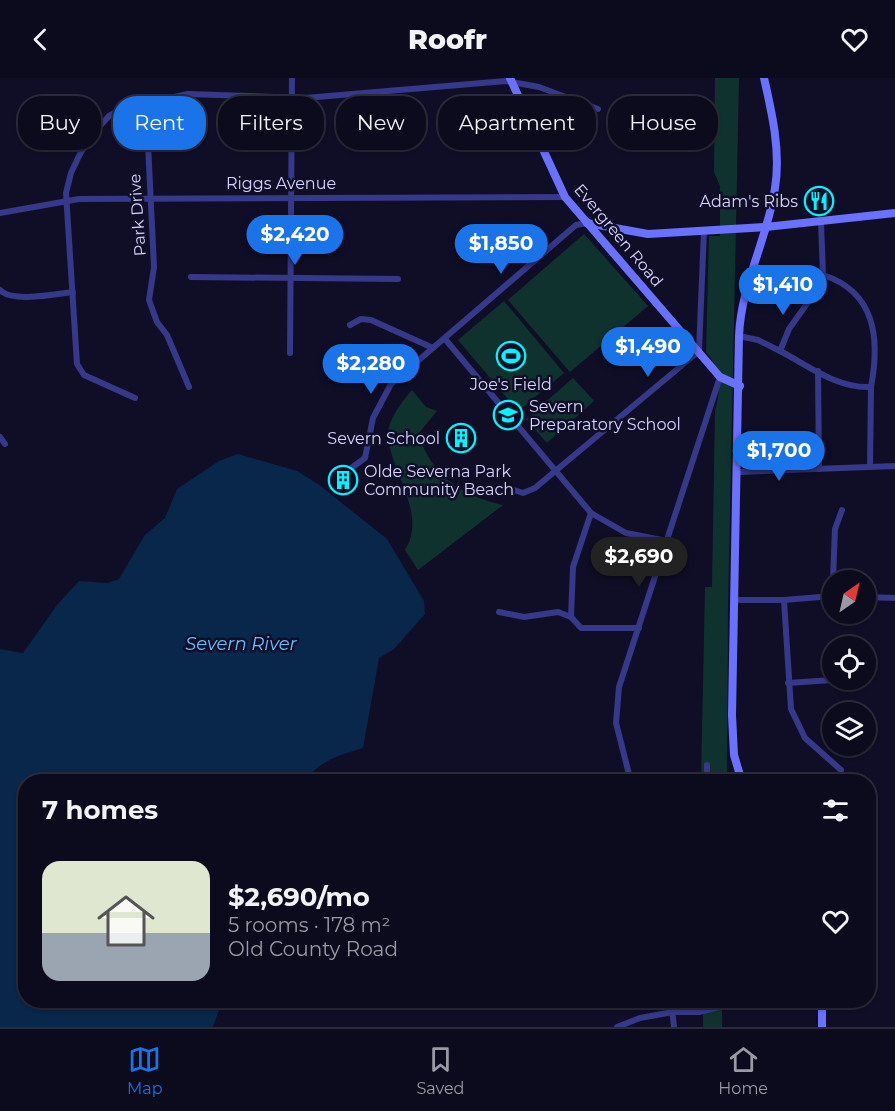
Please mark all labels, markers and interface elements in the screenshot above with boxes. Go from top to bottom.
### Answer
icon: back [24,23,57,56]
text: Roofr [408,23,487,56]
icon: heart [838,23,871,56]
chip: Buy [18,96,101,150]
chip: Rent [113,96,206,150]
chip: Filters [218,96,324,150]
chip: New [336,96,426,150]
chip: Apartment [438,96,596,150]
chip: House [608,96,718,150]
street label: Park Drive [125,173,150,257]
street label: Riggs Avenue [226,174,336,193]
street label: Evergreen Road [570,180,667,291]
restaurant icon: Adam's Ribs [803,185,835,217]
place label: Adam's Ribs [700,192,798,211]
pin: $2,420 [246,215,344,266]
text: $2,420 [260,222,330,246]
pin: $1,850 [452,224,550,275]
text: $1,850 [469,231,533,255]
pin: $1,410 [734,265,832,316]
text: $1,410 [753,272,813,296]
pin: $1,490 [599,327,697,378]
text: $1,490 [615,334,681,358]
sports icon: Joe's Field [495,340,527,372]
pin: $2,280 [322,344,420,395]
text: $2,280 [337,351,405,375]
place label: Joe's Field [469,375,552,394]
place label: Severn Preparatory School [529,397,681,434]
school or university icon: Severn Preparatory School [492,399,524,431]
building icon: Severn School [445,422,477,454]
place label: Severn School [327,429,440,448]
pin: $1,700 [730,431,828,482]
text: $1,700 [747,438,811,462]
place label: Olde Severna Park Community Beach [364,462,514,499]
building icon: Olde Severna Park Community Beach [327,464,359,496]
pin: $2,690 [590,537,688,588]
text: $2,690 [605,544,673,568]
north arrow [822,570,876,624]
map controls [822,570,876,756]
water label: Severn River [185,633,298,655]
button: locate [822,636,876,690]
button: layers [822,702,876,756]
text: 7 homes [42,794,158,826]
icon: filters [819,794,852,827]
text: $2,690/mo [228,881,370,913]
icon: home [90,885,162,957]
icon: heart [819,905,852,938]
text: 5 rooms · 178 m² [228,913,390,937]
text: Old County Road [228,937,398,961]
tab: Map [127,1043,163,1098]
tab: Saved [416,1043,464,1098]
tab: Home [718,1043,768,1098]

